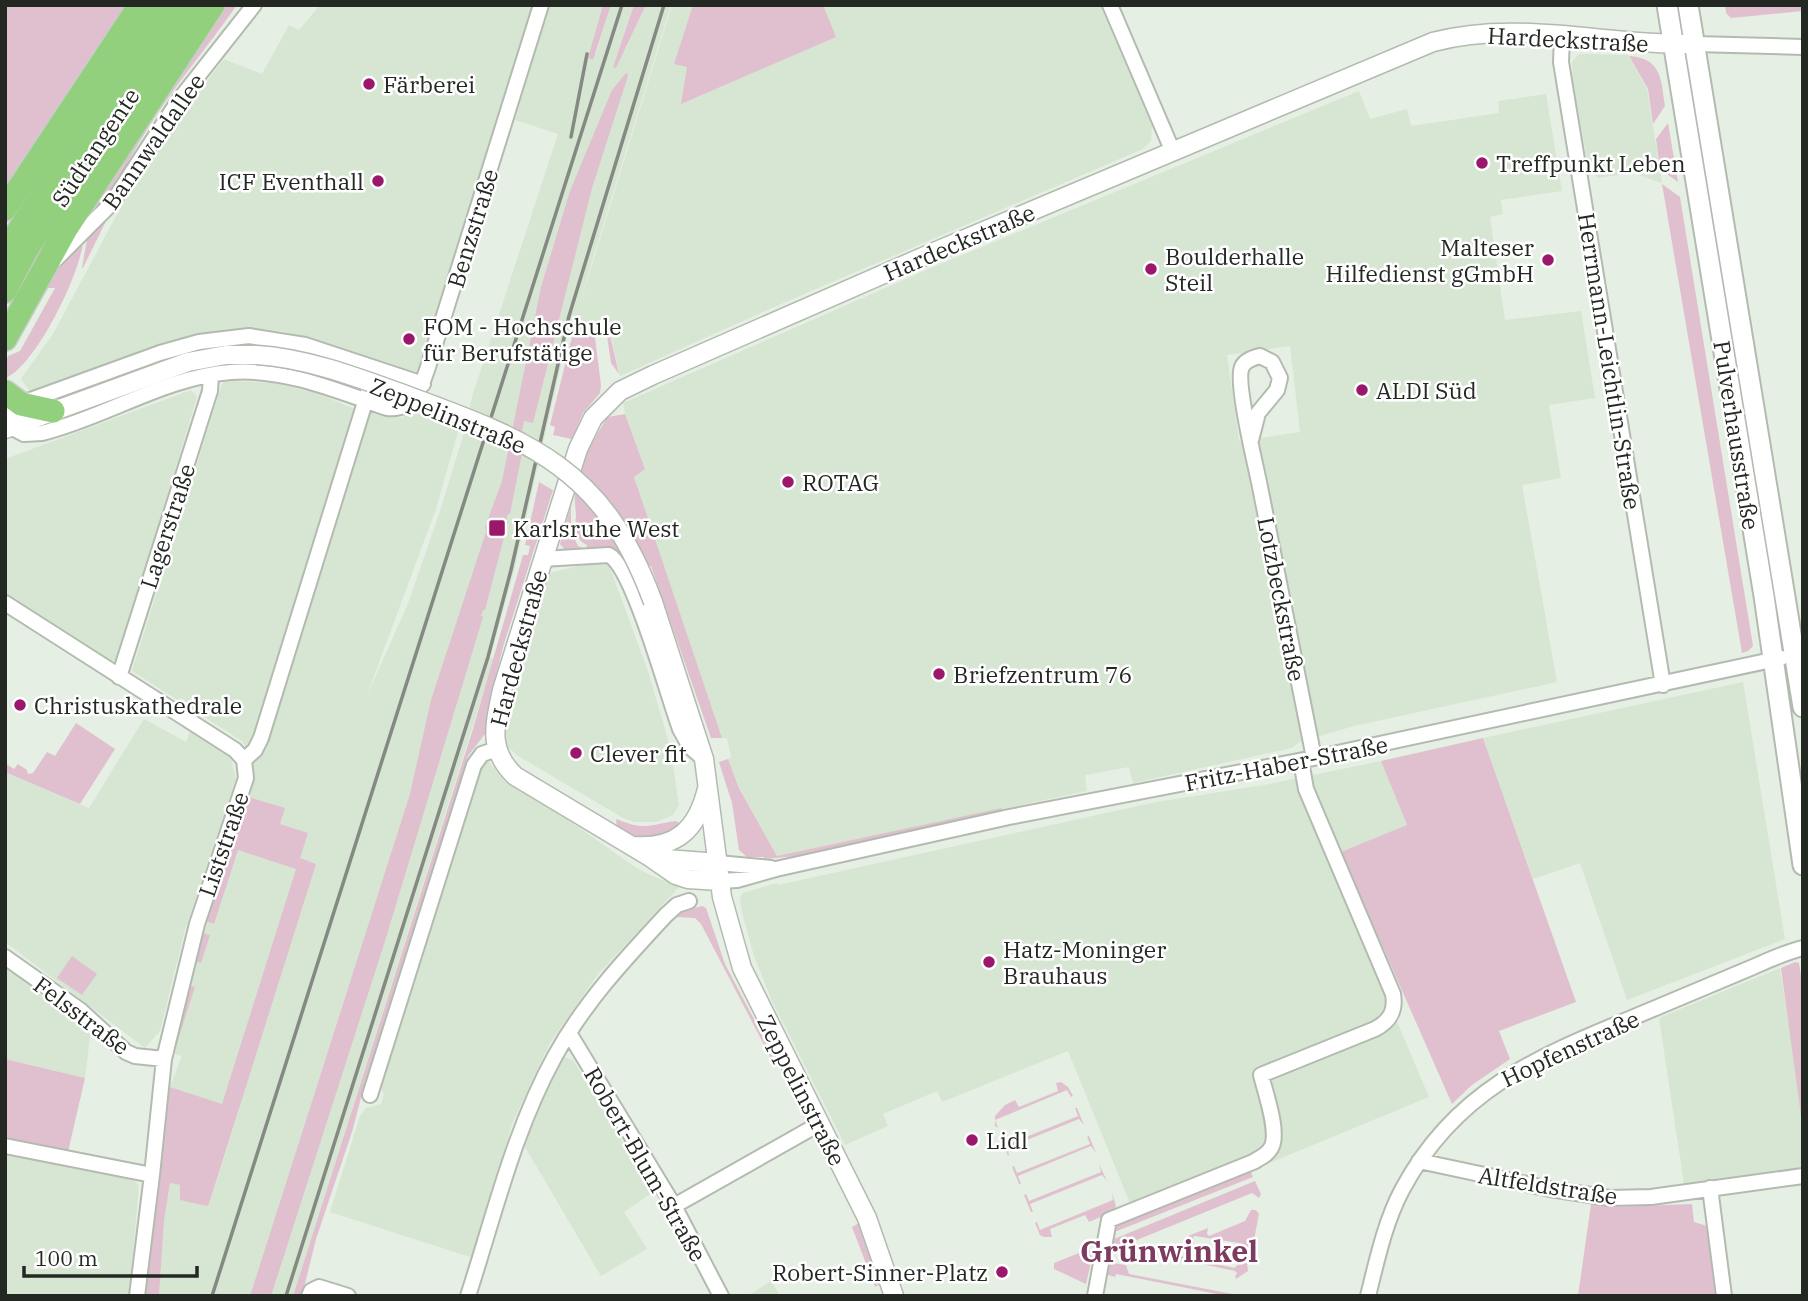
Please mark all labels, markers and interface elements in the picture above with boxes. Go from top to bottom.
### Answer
street label: Hardeckstraße [1487,20,1649,58]
street label: Bannwaldallee [95,67,211,215]
place label: Färberei [383,69,475,99]
marker: Färberei [361,76,377,92]
street label: Südtangente [44,82,146,212]
place label: Treffpunkt Leben [1496,148,1686,178]
marker: Treffpunkt Leben [1474,155,1490,171]
street label: Benzstraße [440,165,504,291]
place label: ICF Eventhall [219,166,364,196]
marker: ICF Eventhall [370,173,386,189]
street label: Hardeckstraße [879,197,1039,287]
street label: Herrmann-Leichtlin-Straße [1572,210,1648,512]
place label: Malteser Hilfedienst gGmbH [1326,232,1534,288]
place label: Boulderhalle Steil [1165,241,1304,297]
marker: Malteser Hilfedienst gGmbH [1540,252,1556,268]
marker: Boulderhalle Steil [1143,261,1159,277]
place label: FOM - Hochschule für Berufstätige [423,311,622,367]
marker: FOM - Hochschule für Berufstätige [401,331,417,347]
street label: Pulverhausstraße [1707,338,1767,532]
street label: Zeppelinstraße [366,370,530,460]
place label: ALDI Süd [1376,375,1477,405]
marker: ALDI Süd [1354,382,1370,398]
street label: Lagerstraße [133,460,201,592]
place label: ROTAG [802,467,879,497]
marker: ROTAG [780,474,796,490]
place label: Karlsruhe West [513,513,679,543]
street label: Lotzbeckstraße [1251,514,1313,684]
marker: Karlsruhe West [487,518,507,538]
street label: Hardeckstraße [483,566,553,730]
place label: Briefzentrum 76 [953,659,1132,689]
marker: Briefzentrum 76 [931,666,947,682]
place label: Christuskathedrale [34,690,242,720]
marker: Christuskathedrale [12,697,28,713]
street label: Fritz-Haber-Straße [1182,729,1390,797]
place label: Clever fit [590,738,687,768]
marker: Clever fit [568,745,584,761]
street label: Liststraße [191,788,255,900]
place label: Hatz-Moninger Brauhaus [1003,934,1166,990]
marker: Hatz-Moninger Brauhaus [981,954,997,970]
street label: Felsstraße [28,969,136,1061]
street label: Hopfenstraße [1496,1003,1644,1093]
street label: Zeppelinstraße [751,1009,853,1171]
street label: Robert-Blum-Straße [578,1061,714,1267]
place label: Lidl [986,1125,1028,1155]
marker: Lidl [964,1132,980,1148]
street label: Altfeldstraße [1476,1159,1620,1211]
district label: Grünwinkel [1080,1231,1258,1270]
scale bar [24,1234,198,1278]
text: 100 m [35,1244,98,1272]
place label: Robert-Sinner-Platz [772,1257,988,1287]
marker: Robert-Sinner-Platz [994,1264,1010,1280]

